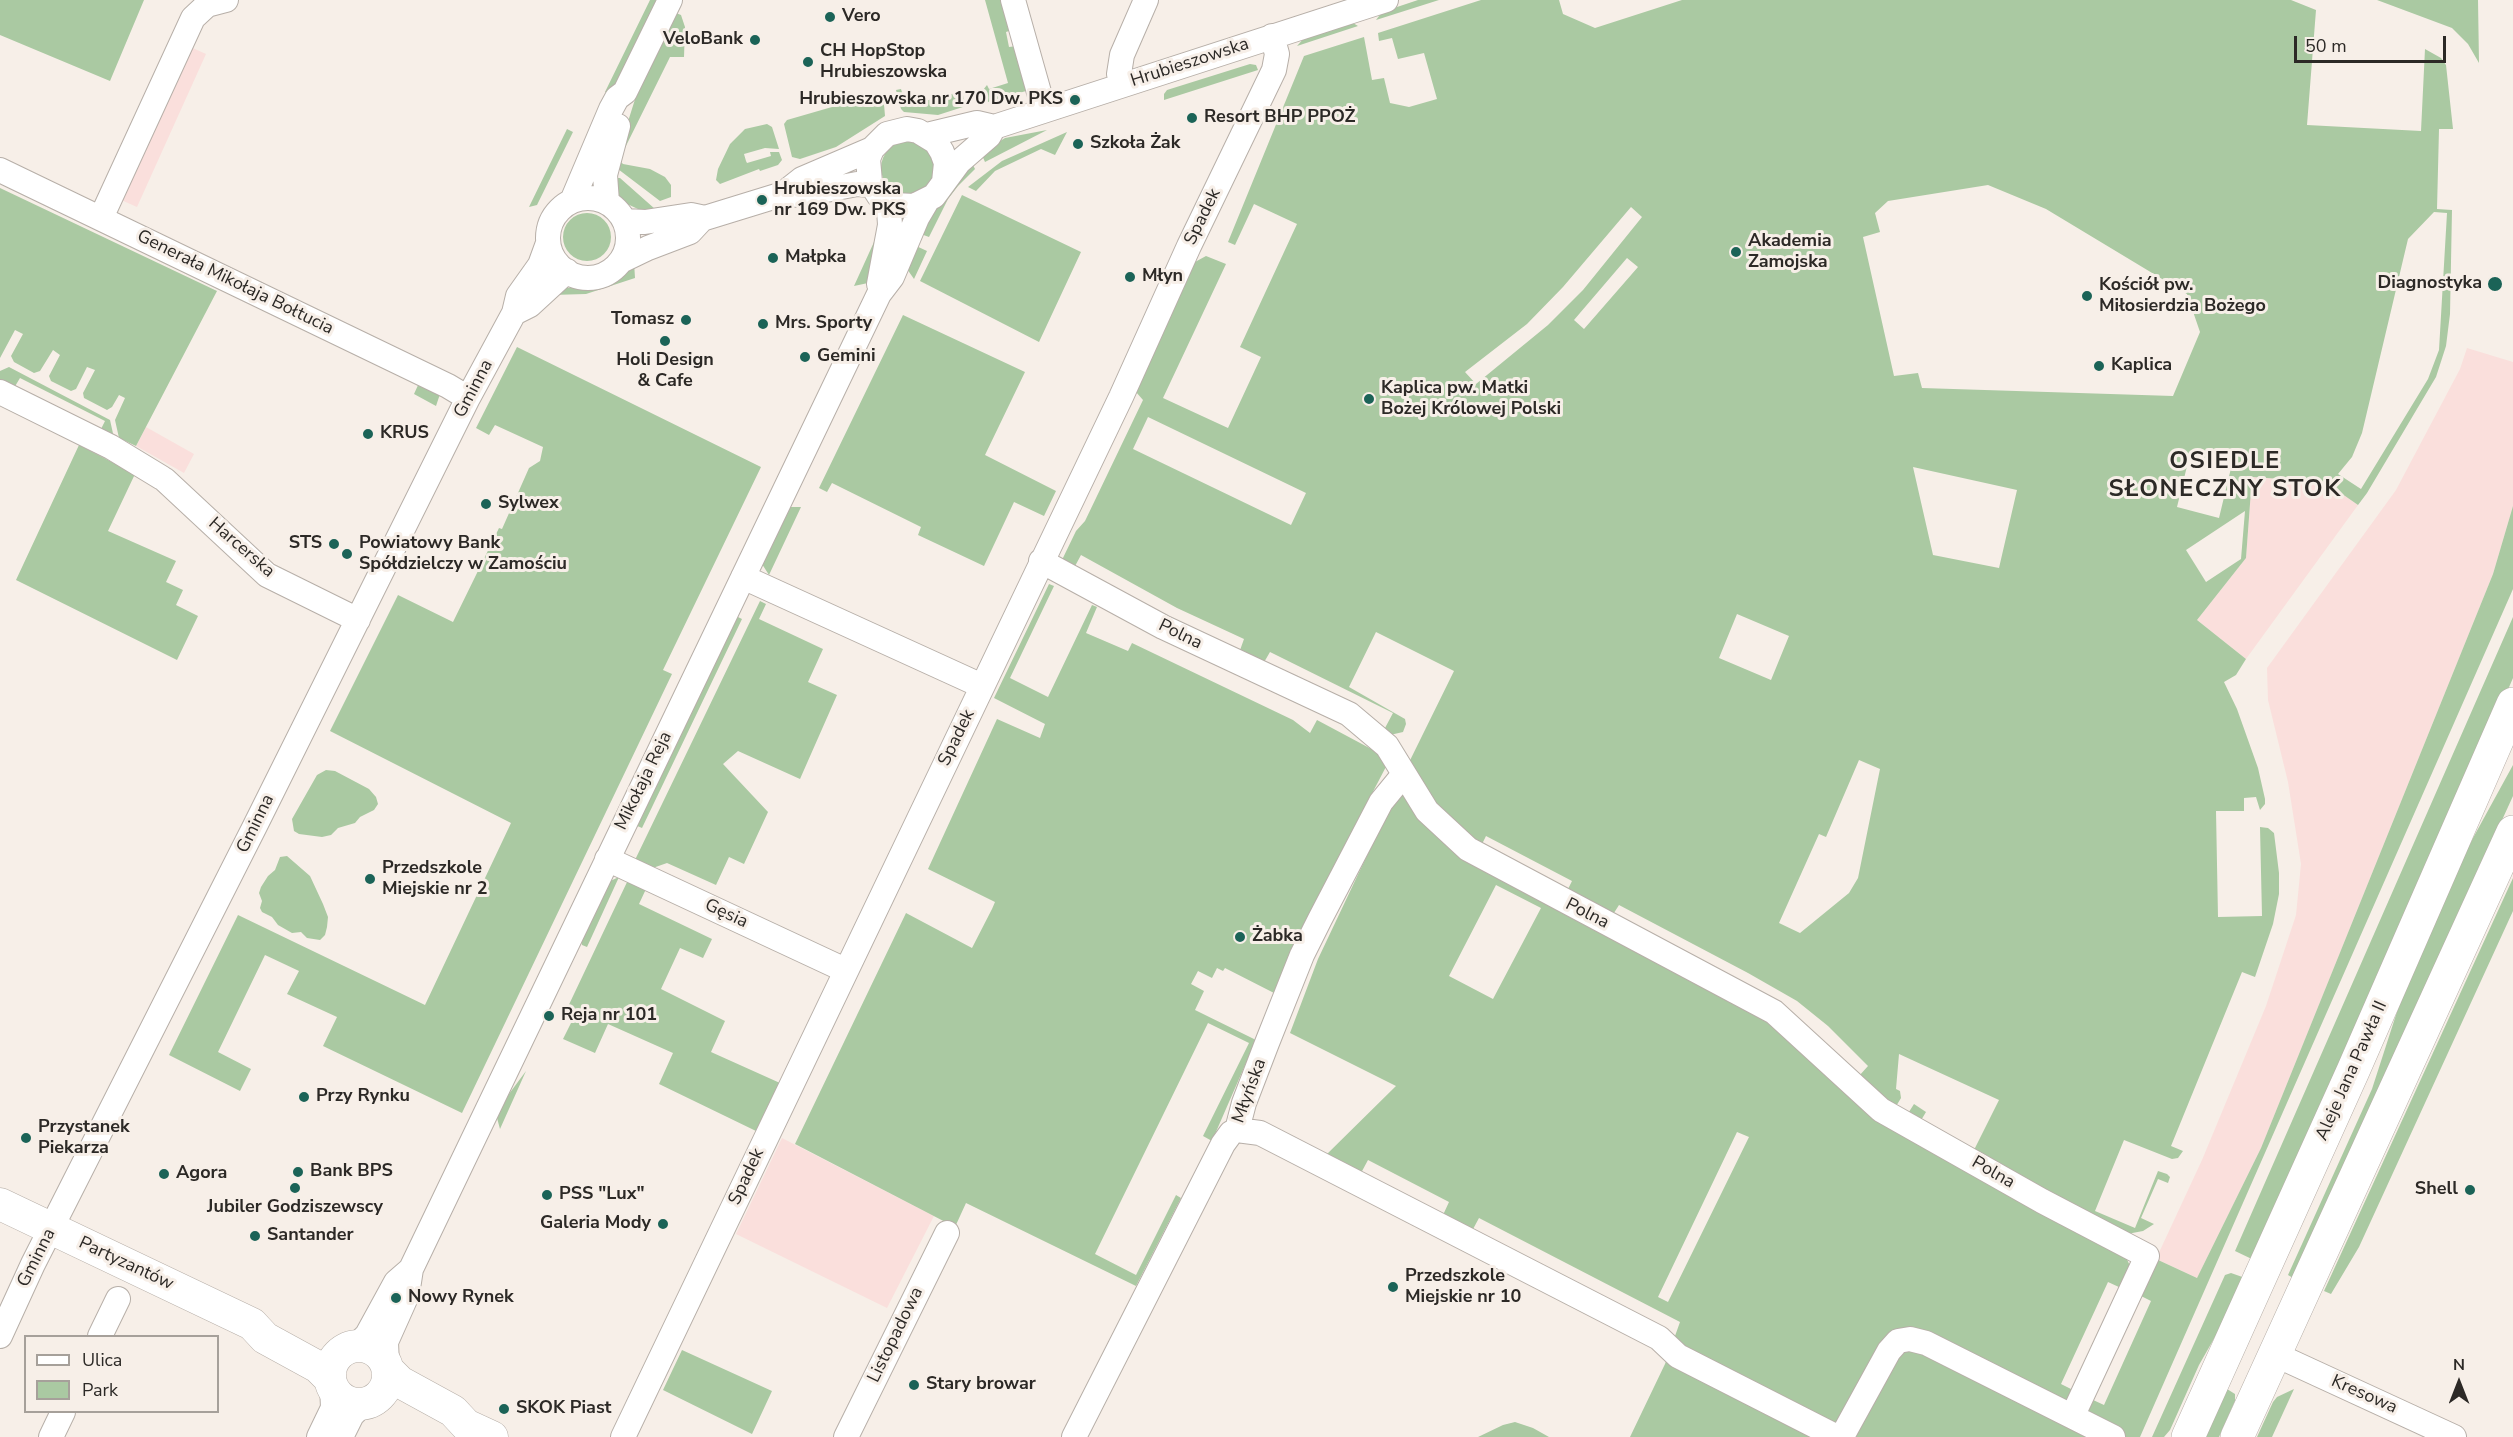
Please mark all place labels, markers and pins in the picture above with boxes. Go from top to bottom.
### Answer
place label: Vero [842,6,881,28]
marker: Vero [823,10,837,24]
place label: VeloBank [663,29,743,51]
marker: VeloBank [748,33,762,47]
place label: CH HopStop Hrubieszowska [820,41,947,84]
marker: CH HopStop Hrubieszowska [801,55,815,69]
place label: Hrubieszowska nr 170 Dw. PKS [799,89,1063,111]
marker: Hrubieszowska nr 170 Dw. PKS [1068,93,1082,107]
place label: Resort BHP PPOŻ [1204,107,1355,129]
marker: Resort BHP PPOŻ [1185,111,1199,125]
place label: Szkoła Żak [1090,133,1180,155]
marker: Szkoła Żak [1071,137,1085,151]
place label: Hrubieszowska nr 169 Dw. PKS [774,179,906,222]
marker: Hrubieszowska nr 169 Dw. PKS [755,193,769,207]
place label: Akademia Zamojska [1748,231,1832,274]
marker: Akademia Zamojska [1729,245,1743,259]
place label: Małpka [785,247,846,269]
marker: Małpka [766,251,780,265]
place label: Młyn [1142,266,1183,288]
marker: Młyn [1123,270,1137,284]
place label: Diagnostyka [2377,273,2482,295]
place label: Kościół pw. Miłosierdzia Bożego [2099,275,2266,318]
marker: Diagnostyka [2486,275,2504,293]
marker: Kościół pw. Miłosierdzia Bożego [2080,289,2094,303]
place label: Tomasz [611,309,674,331]
marker: Tomasz [679,313,693,327]
place label: Mrs. Sporty [775,313,872,335]
marker: Mrs. Sporty [756,317,770,331]
marker: Holi Design & Cafe [658,334,672,348]
place label: Gemini [817,346,875,368]
place label: Holi Design & Cafe [616,350,714,392]
marker: Gemini [798,350,812,364]
place label: Kaplica [2111,355,2172,377]
marker: Kaplica [2092,359,2106,373]
place label: Kaplica pw. Matki Bożej Królowej Polski [1381,378,1561,420]
marker: Kaplica pw. Matki Bożej Królowej Polski [1362,392,1376,406]
place label: KRUS [380,423,429,445]
marker: KRUS [361,427,375,441]
place label: Sylwex [498,493,559,515]
marker: Sylwex [479,497,493,511]
place label: STS [289,533,322,555]
place label: Powiatowy Bank Spółdzielczy w Zamościu [359,533,567,576]
marker: STS [327,537,341,551]
marker: Powiatowy Bank Spółdzielczy w Zamościu [340,547,354,561]
place label: Przedszkole Miejskie nr 2 [382,858,488,900]
marker: Przedszkole Miejskie nr 2 [363,872,377,886]
place label: Żabka [1252,926,1303,948]
marker: Żabka [1233,930,1247,944]
place label: Reja nr 101 [561,1005,657,1027]
marker: Reja nr 101 [542,1009,556,1023]
place label: Przy Rynku [316,1086,410,1108]
marker: Przy Rynku [297,1090,311,1104]
place label: Przystanek Piekarza [38,1117,130,1160]
marker: Przystanek Piekarza [19,1131,33,1145]
place label: Bank BPS [310,1161,393,1183]
place label: Agora [176,1163,227,1185]
marker: Bank BPS [291,1165,305,1179]
marker: Agora [157,1167,171,1181]
place label: Shell [2415,1179,2458,1201]
marker: Jubiler Godziszewscy [288,1181,302,1195]
marker: Shell [2463,1183,2477,1197]
place label: PSS "Lux" [559,1184,645,1206]
marker: PSS "Lux" [540,1188,554,1202]
place label: Jubiler Godziszewscy [207,1197,383,1219]
place label: Galeria Mody [540,1213,651,1235]
marker: Galeria Mody [656,1217,670,1231]
place label: Santander [267,1225,354,1247]
marker: Santander [248,1229,262,1243]
place label: Przedszkole Miejskie nr 10 [1405,1266,1521,1308]
marker: Przedszkole Miejskie nr 10 [1386,1280,1400,1294]
place label: Nowy Rynek [408,1287,514,1309]
marker: Nowy Rynek [389,1291,403,1305]
place label: Stary browar [926,1374,1036,1396]
marker: Stary browar [907,1378,921,1392]
place label: SKOK Piast [516,1398,612,1420]
marker: SKOK Piast [497,1402,511,1416]

